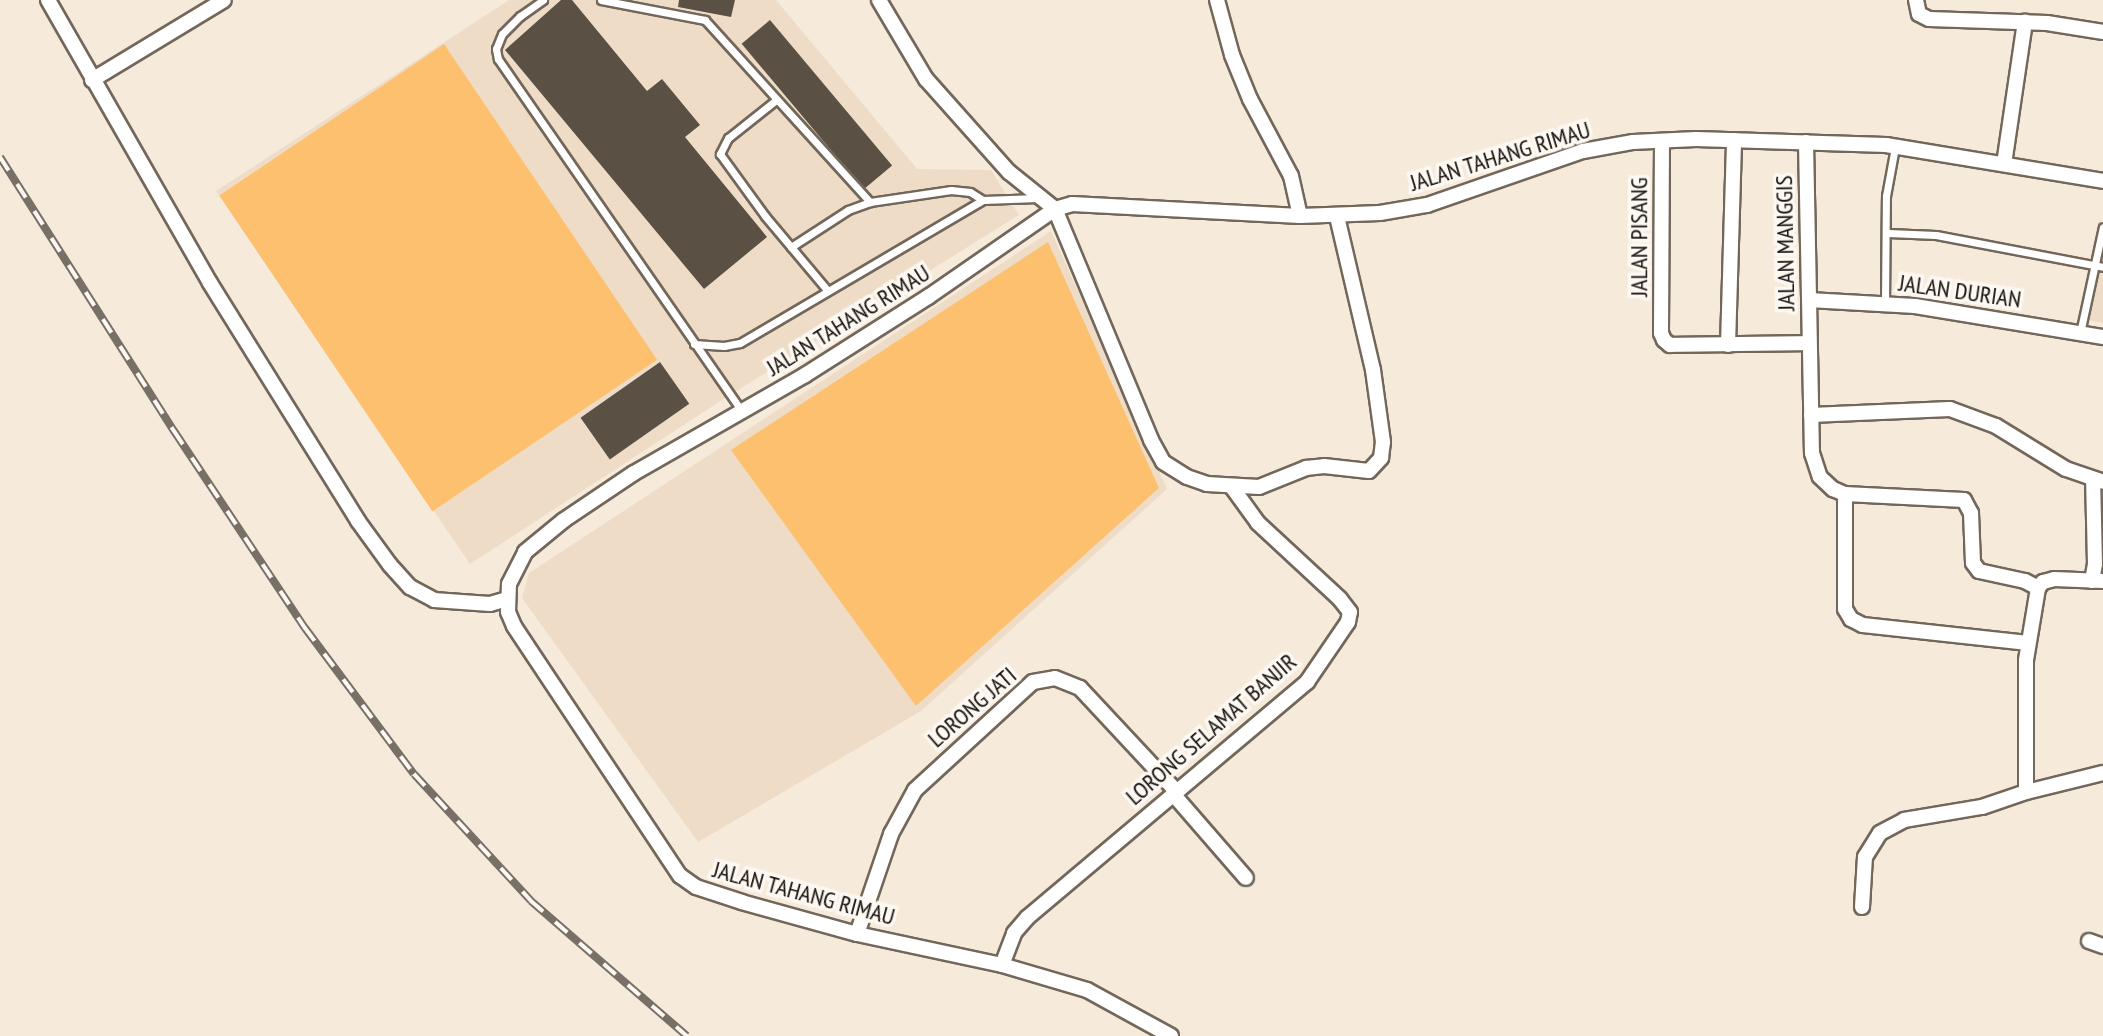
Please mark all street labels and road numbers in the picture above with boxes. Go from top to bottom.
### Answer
street label: JALAN TAHANG RIMAU [1406,115,1594,197]
street label: JALAN MANGGIS [1769,175,1801,311]
street label: JALAN PISANG [1625,177,1653,297]
street label: JALAN TAHANG RIMAU [761,258,935,382]
street label: JALAN DURIAN [1897,268,2023,314]
street label: LORONG SELAMAT BANJIR [1120,647,1302,811]
street label: LORONG JATI [922,661,1022,753]
street label: JALAN TAHANG RIMAU [710,855,898,931]

